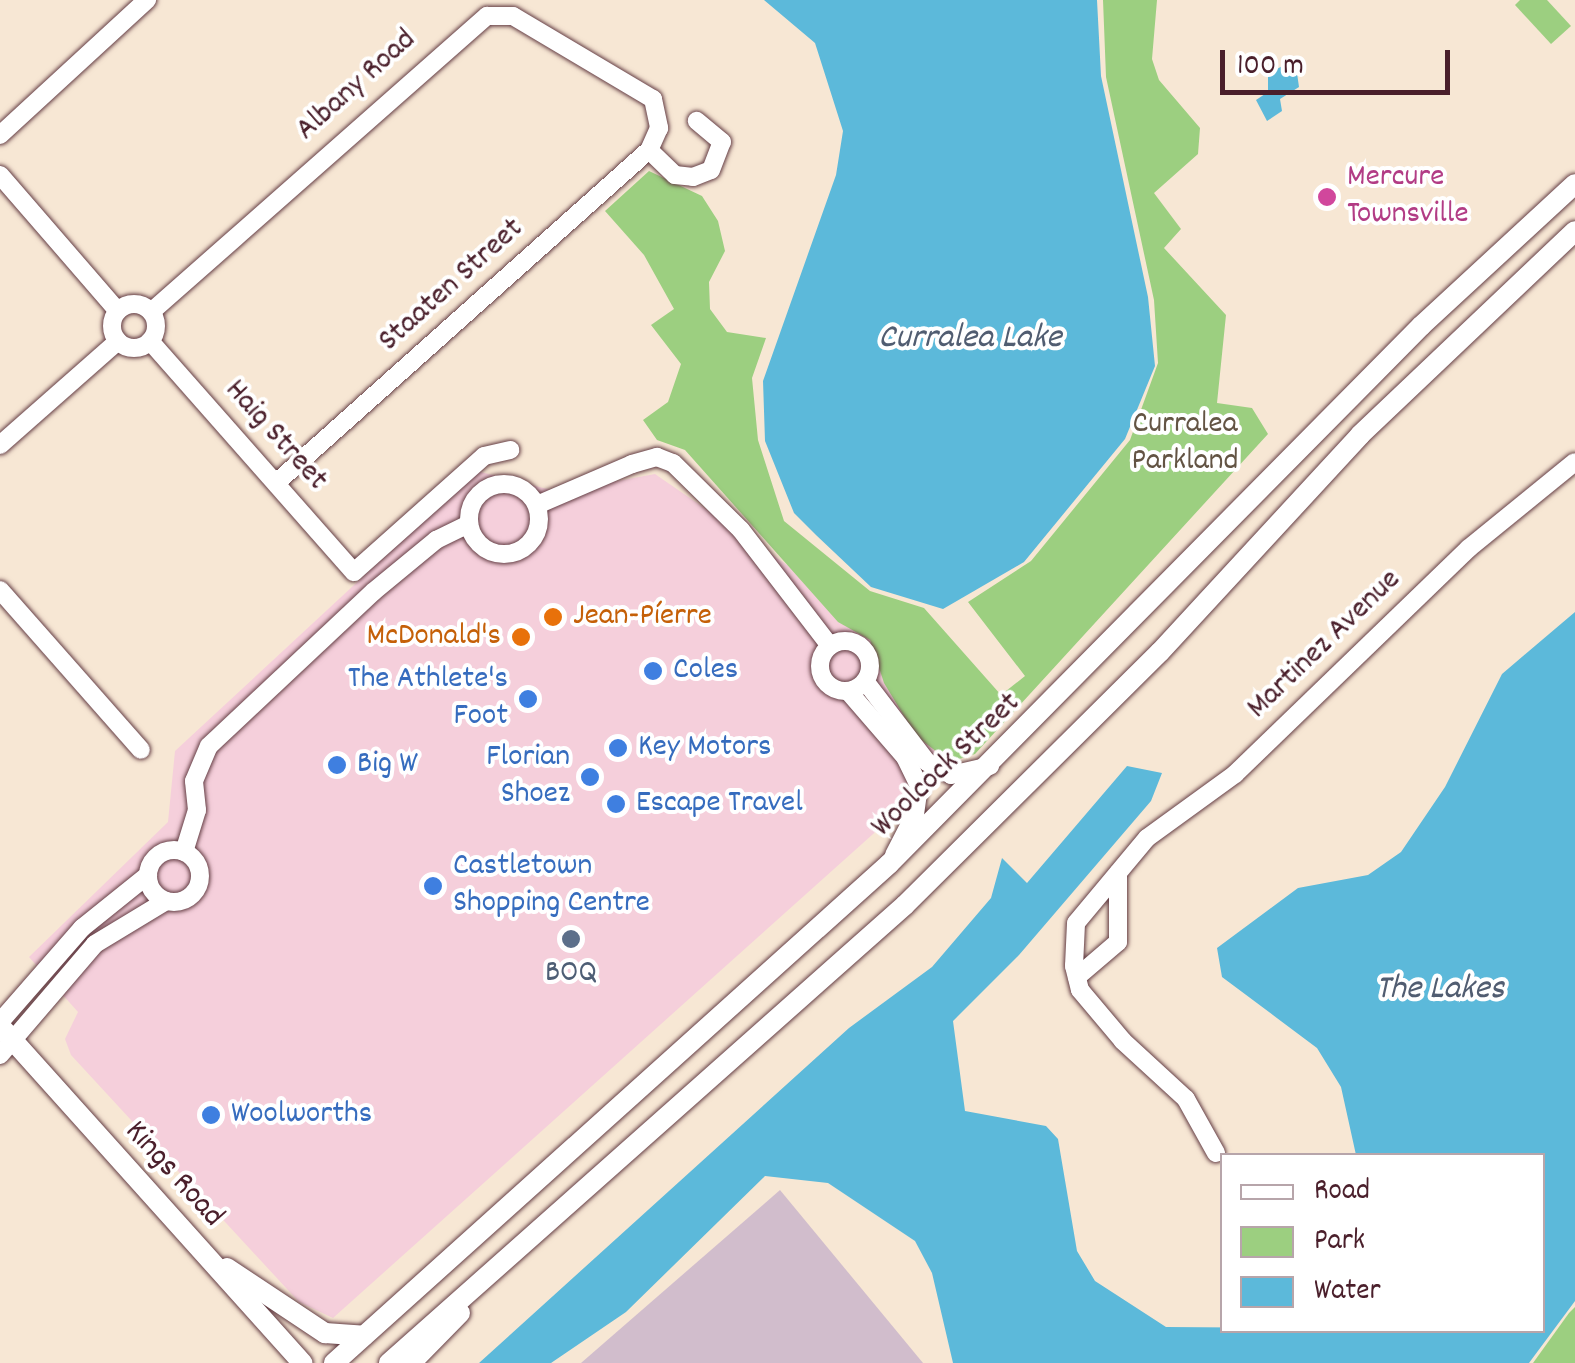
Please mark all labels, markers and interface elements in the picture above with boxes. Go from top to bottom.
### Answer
street label: Albany Road [289,22,425,150]
scale bar [1225,30,1455,92]
text: 100 m [1237,46,1304,89]
place label: Mercure Townsville [1347,160,1469,235]
marker: Mercure Townsville [1316,186,1338,208]
street label: Staaten Street [372,211,532,361]
water label: Curralea Lake [878,318,1062,360]
street label: Haig Street [215,372,335,500]
park label: Curralea Parkland [1132,407,1238,482]
street label: Martinez Avenue [1240,562,1410,728]
place label: Jean-Píerre [573,598,712,636]
marker: Jean-Píerre [542,606,564,628]
place label: McDonald's [366,618,501,656]
marker: McDonald's [510,626,532,648]
place label: Coles [673,652,738,690]
marker: Coles [642,660,664,682]
place label: The Athlete's Foot [348,662,508,737]
street label: Woolcock Street [864,685,1030,847]
marker: The Athlete's Foot [517,688,539,710]
place label: Key Motors [638,729,772,767]
marker: Key Motors [607,737,629,759]
place label: Florian Shoez [486,740,570,815]
place label: Big W [357,746,418,784]
marker: Big W [326,754,348,776]
marker: Florian Shoez [579,766,601,788]
place label: Escape Travel [636,785,803,823]
marker: Escape Travel [605,793,627,815]
place label: Castletown Shopping Centre [453,849,650,924]
marker: Castletown Shopping Centre [422,875,444,897]
marker: BOQ [560,928,582,950]
place label: BOQ [545,955,597,993]
water label: The Lakes [1376,969,1504,1011]
place label: Woolworths [231,1096,372,1134]
marker: Woolworths [200,1104,222,1126]
street label: Kings Road [115,1114,231,1236]
legend [1220,1153,1545,1333]
text: Road [1314,1171,1370,1214]
text: Park [1314,1221,1365,1264]
text: Water [1314,1271,1381,1314]

